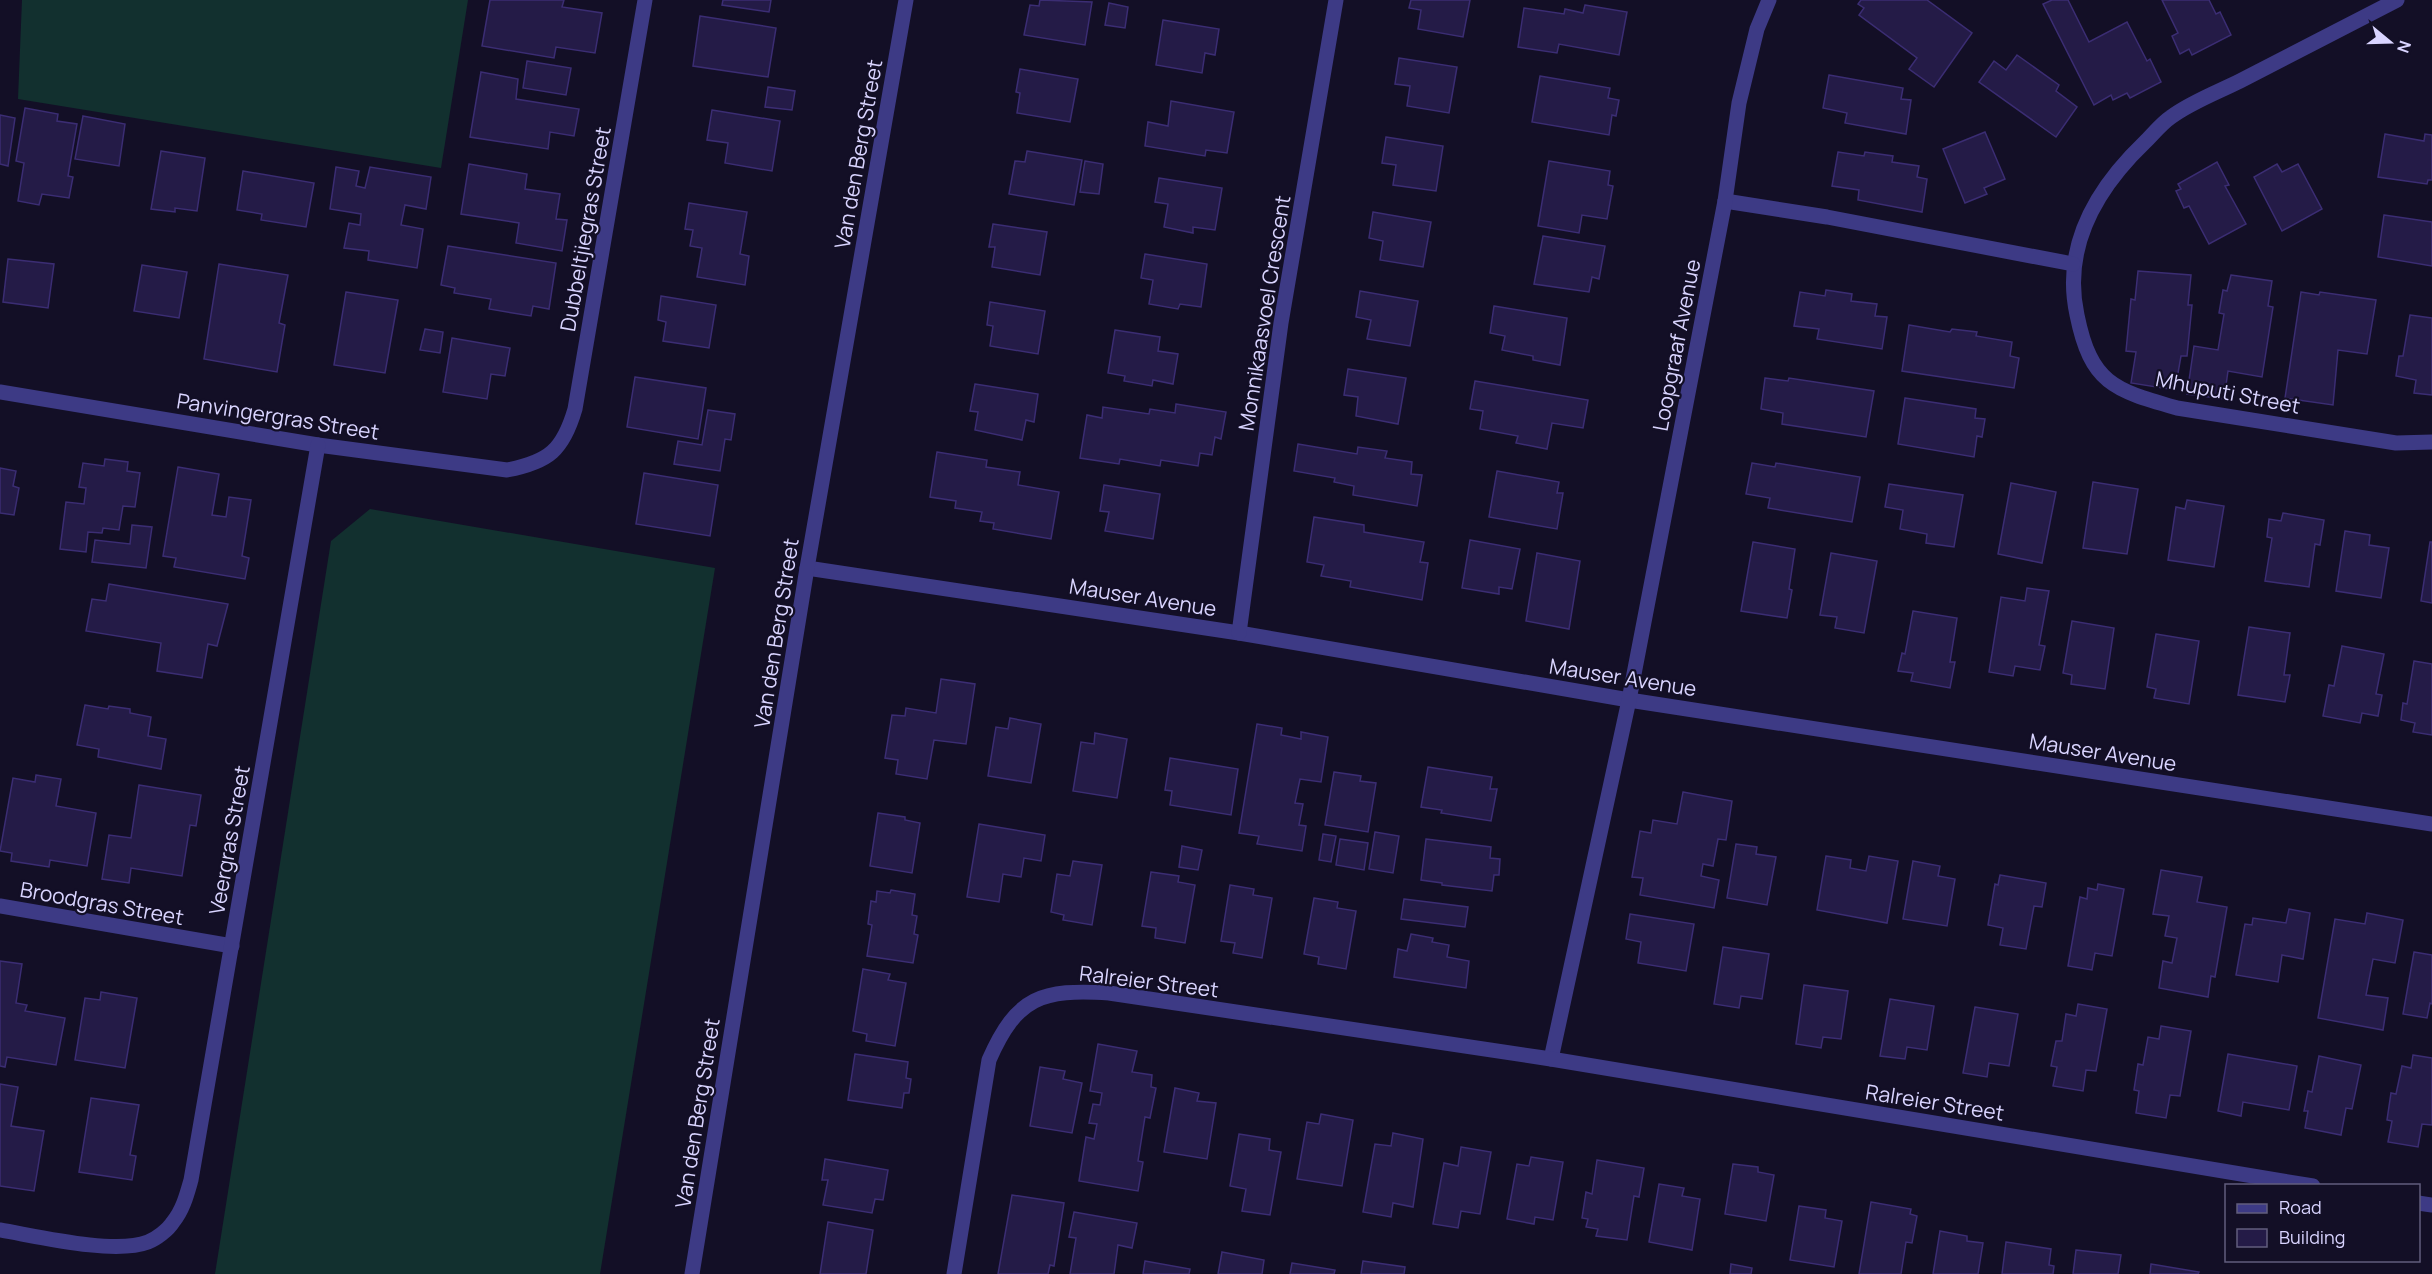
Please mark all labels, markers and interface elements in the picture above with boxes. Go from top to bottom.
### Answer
north arrow [2360,12,2420,72]
text: N [2392,38,2416,56]
street label: Van den Berg Street [828,57,888,251]
street label: Dubbeltjiegras Street [553,124,617,334]
street label: Monnikaasvoel Crescent [1232,193,1296,433]
street label: Loopgraaf Avenue [1646,257,1706,433]
street label: Mhuputi Street [2153,364,2303,420]
street label: Panvingergras Street [175,386,381,446]
street label: Van den Berg Street [747,536,805,730]
street label: Mauser Avenue [1067,572,1219,622]
street label: Mauser Avenue [1547,652,1699,702]
street label: Mauser Avenue [2027,727,2179,777]
street label: Veergras Street [202,763,256,917]
street label: Broodgras Street [18,875,186,931]
street label: Ralreier Street [1078,959,1220,1003]
street label: Van den Berg Street [668,1016,726,1210]
street label: Ralreier Street [1864,1077,2006,1127]
legend [2225,1184,2420,1262]
text: Road [2279,1195,2322,1219]
text: Building [2279,1225,2345,1249]

